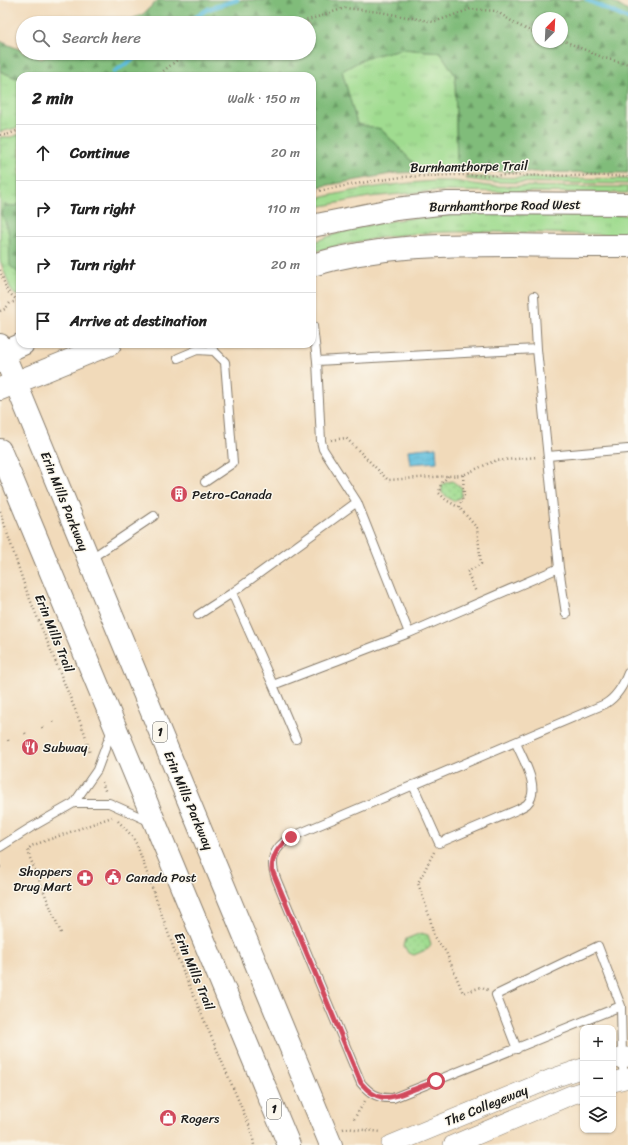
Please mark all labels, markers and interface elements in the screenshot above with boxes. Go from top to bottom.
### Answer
north arrow [532,12,568,48]
search box [16,16,316,60]
text: Search here [62,25,141,51]
icon: search [30,27,52,49]
text: 2 min [32,83,73,113]
text: Walk · 150 m [227,87,300,110]
text: Continue [70,140,130,166]
text: 20 m [271,141,300,164]
icon: ahead [32,142,54,164]
street label: Burnhamthorpe Trail [410,154,528,179]
street label: Burnhamthorpe Road West [429,193,581,218]
text: Turn right [70,196,135,222]
text: 110 m [267,197,300,220]
icon: right [32,198,54,220]
text: Turn right [70,252,135,278]
text: 20 m [271,253,300,276]
icon: right [32,254,54,276]
text: Arrive at destination [70,308,207,334]
icon: arrive [32,310,54,332]
street label: Erin Mills Parkway [34,448,95,555]
place label: Petro-Canada [192,483,272,506]
building icon: Petro-Canada [169,484,189,504]
street label: Erin Mills Trail [28,591,81,676]
road number: 1 [153,722,167,742]
place label: Subway [43,736,88,759]
restaurant icon: Subway [20,737,40,757]
street label: Erin Mills Parkway [157,747,220,854]
route end [282,828,300,846]
place label: Shoppers Drug Mart [13,860,72,898]
place label: Canada Post [126,866,197,889]
public building icon: Canada Post [103,867,123,887]
pharmacy icon: Shoppers Drug Mart [75,868,95,888]
street label: Erin Mills Trail [168,929,221,1014]
map controls [580,1025,616,1133]
button: + [580,1025,616,1061]
button: − [580,1061,616,1097]
route start [427,1072,445,1090]
street label: The Collegeway [441,1078,532,1133]
button: layers [580,1097,616,1133]
road number: 1 [267,1099,281,1119]
place label: Rogers [181,1107,220,1130]
shop icon: Rogers [158,1108,178,1128]

